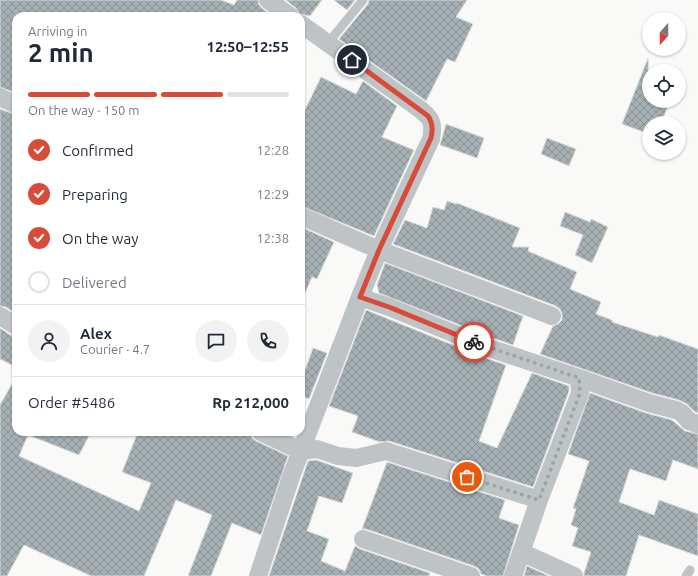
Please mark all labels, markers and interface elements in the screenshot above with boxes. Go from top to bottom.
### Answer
north arrow [642,12,686,56]
map controls [642,12,686,160]
text: Arriving in [28,24,87,38]
text: 2 min [28,38,94,67]
text: 12:50–12:55 [206,38,289,55]
pin [335,43,369,77]
icon: home [341,49,363,71]
button: locate [642,64,686,108]
text: On the way · 150 m [28,103,140,117]
button: layers [642,116,686,160]
icon: check [28,139,50,161]
text: Confirmed [62,142,134,159]
text: 12:28 [256,143,289,157]
icon: check [28,183,50,205]
text: Preparing [62,186,128,203]
text: 12:29 [256,187,289,201]
icon: check [28,227,50,249]
text: On the way [62,230,138,247]
text: 12:38 [256,231,289,245]
text: Delivered [62,274,127,291]
button: person [28,320,70,362]
button: chat [195,320,237,362]
button: phone [247,320,289,362]
courier [454,322,494,362]
text: Alex [80,325,112,342]
icon: bike [463,331,485,353]
text: Courier · 4.7 [80,342,150,356]
text: Order #5486 [28,394,115,411]
text: Rp 212,000 [212,394,289,411]
pin [450,460,484,494]
icon: bag [456,466,478,488]

